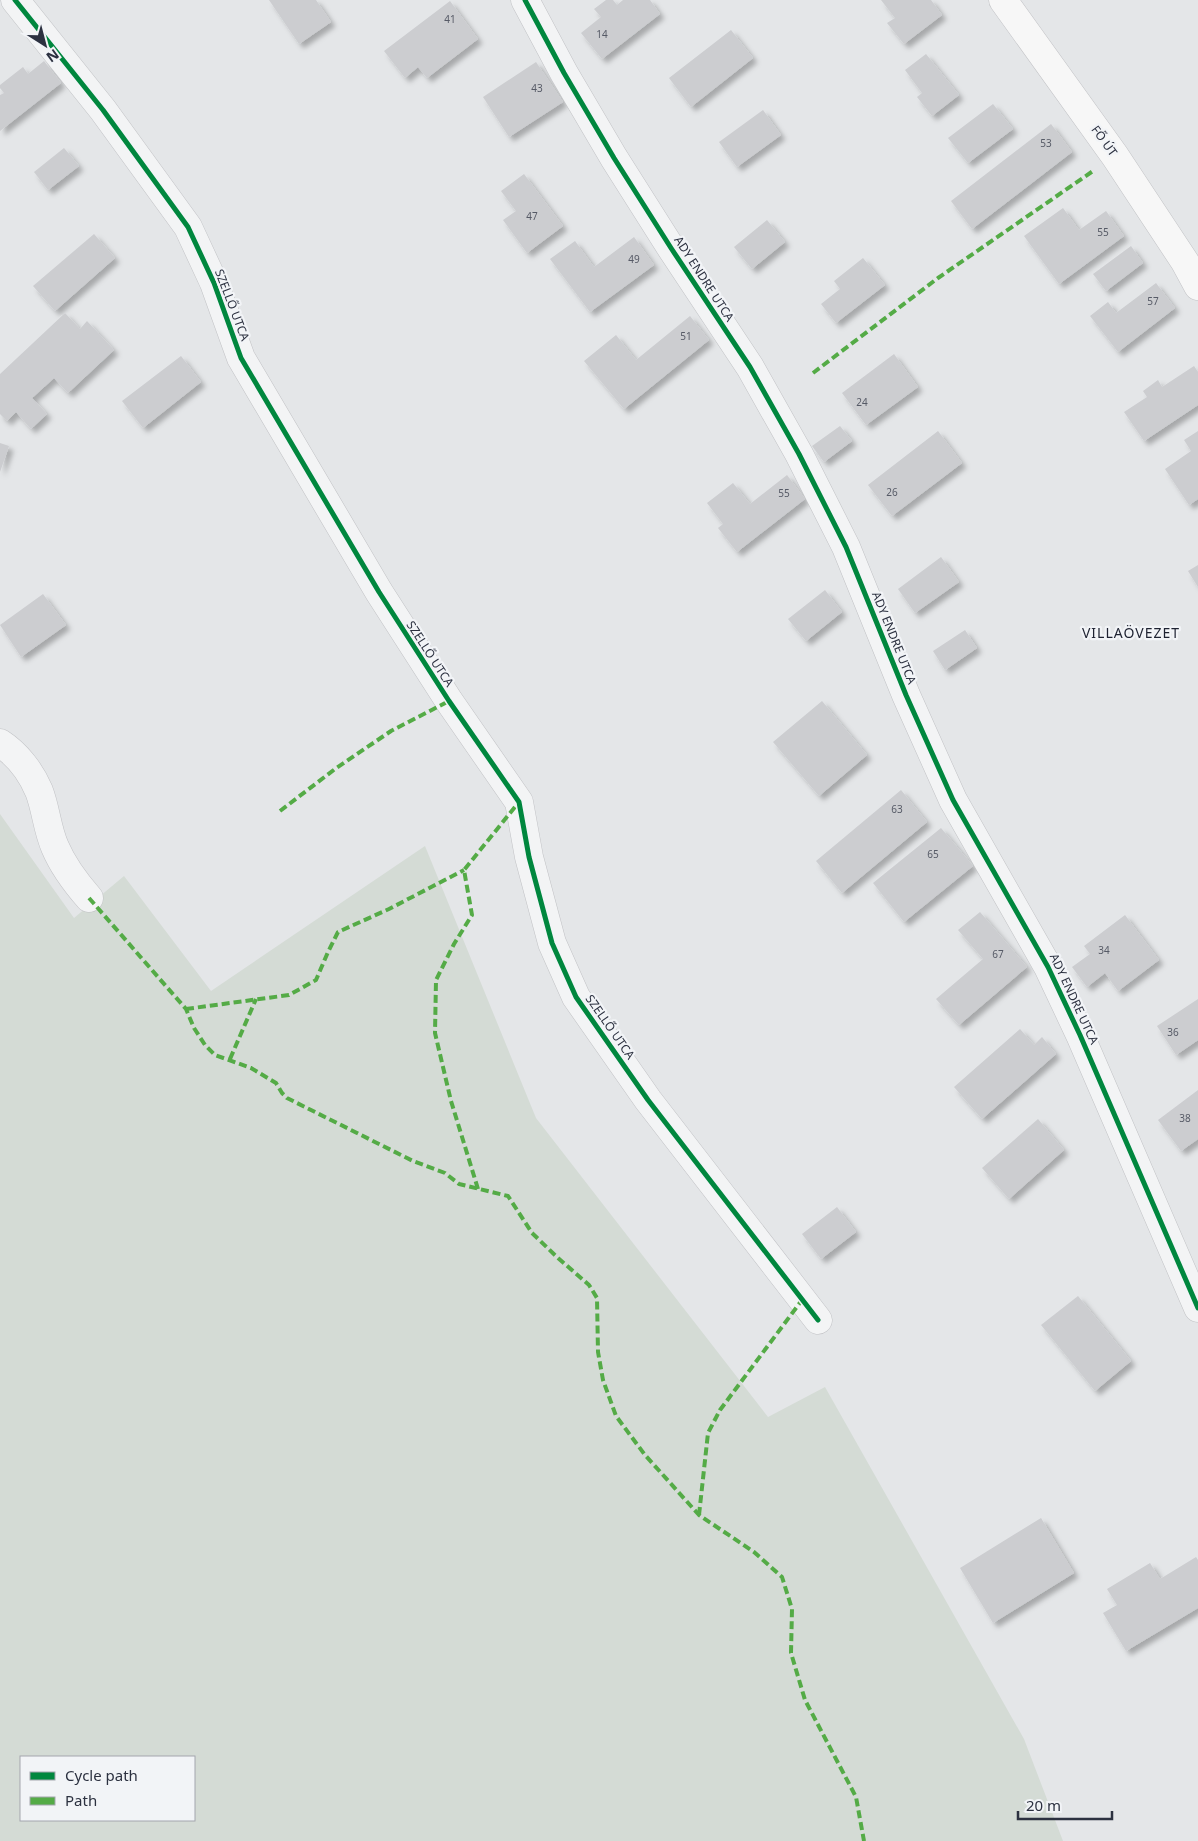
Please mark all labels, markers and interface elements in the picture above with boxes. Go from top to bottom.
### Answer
house number: 41 [444,12,456,26]
north arrow [20,20,70,70]
house number: 14 [596,27,608,41]
text: N [43,45,63,67]
house number: 43 [531,81,543,95]
street label: FŐ ÚT [1087,122,1122,160]
house number: 53 [1040,136,1052,150]
house number: 47 [526,209,538,223]
house number: 55 [1097,225,1109,239]
street label: ADY ENDRE UTCA [670,233,739,325]
house number: 49 [628,252,640,266]
street label: SZELLŐ UTCA [211,267,254,343]
house number: 57 [1147,294,1159,308]
house number: 51 [680,329,692,343]
house number: 24 [856,395,868,409]
house number: 26 [886,485,898,499]
house number: 55 [778,486,790,500]
street label: ADY ENDRE UTCA [868,589,921,687]
street label: SZELLŐ UTCA [403,617,458,690]
district label: VILLAÖVEZET [1082,623,1180,642]
house number: 63 [891,802,903,816]
house number: 65 [927,847,939,861]
house number: 34 [1098,943,1110,957]
house number: 67 [992,947,1004,961]
street label: ADY ENDRE UTCA [1046,951,1103,1047]
street label: SZELLŐ UTCA [582,991,639,1063]
house number: 36 [1167,1025,1179,1039]
house number: 38 [1179,1111,1191,1125]
legend [20,1756,195,1821]
text: Cycle path [65,1765,138,1785]
scale bar [1018,1788,1112,1820]
text: Path [65,1790,97,1810]
text: 20 m [1026,1795,1061,1815]

